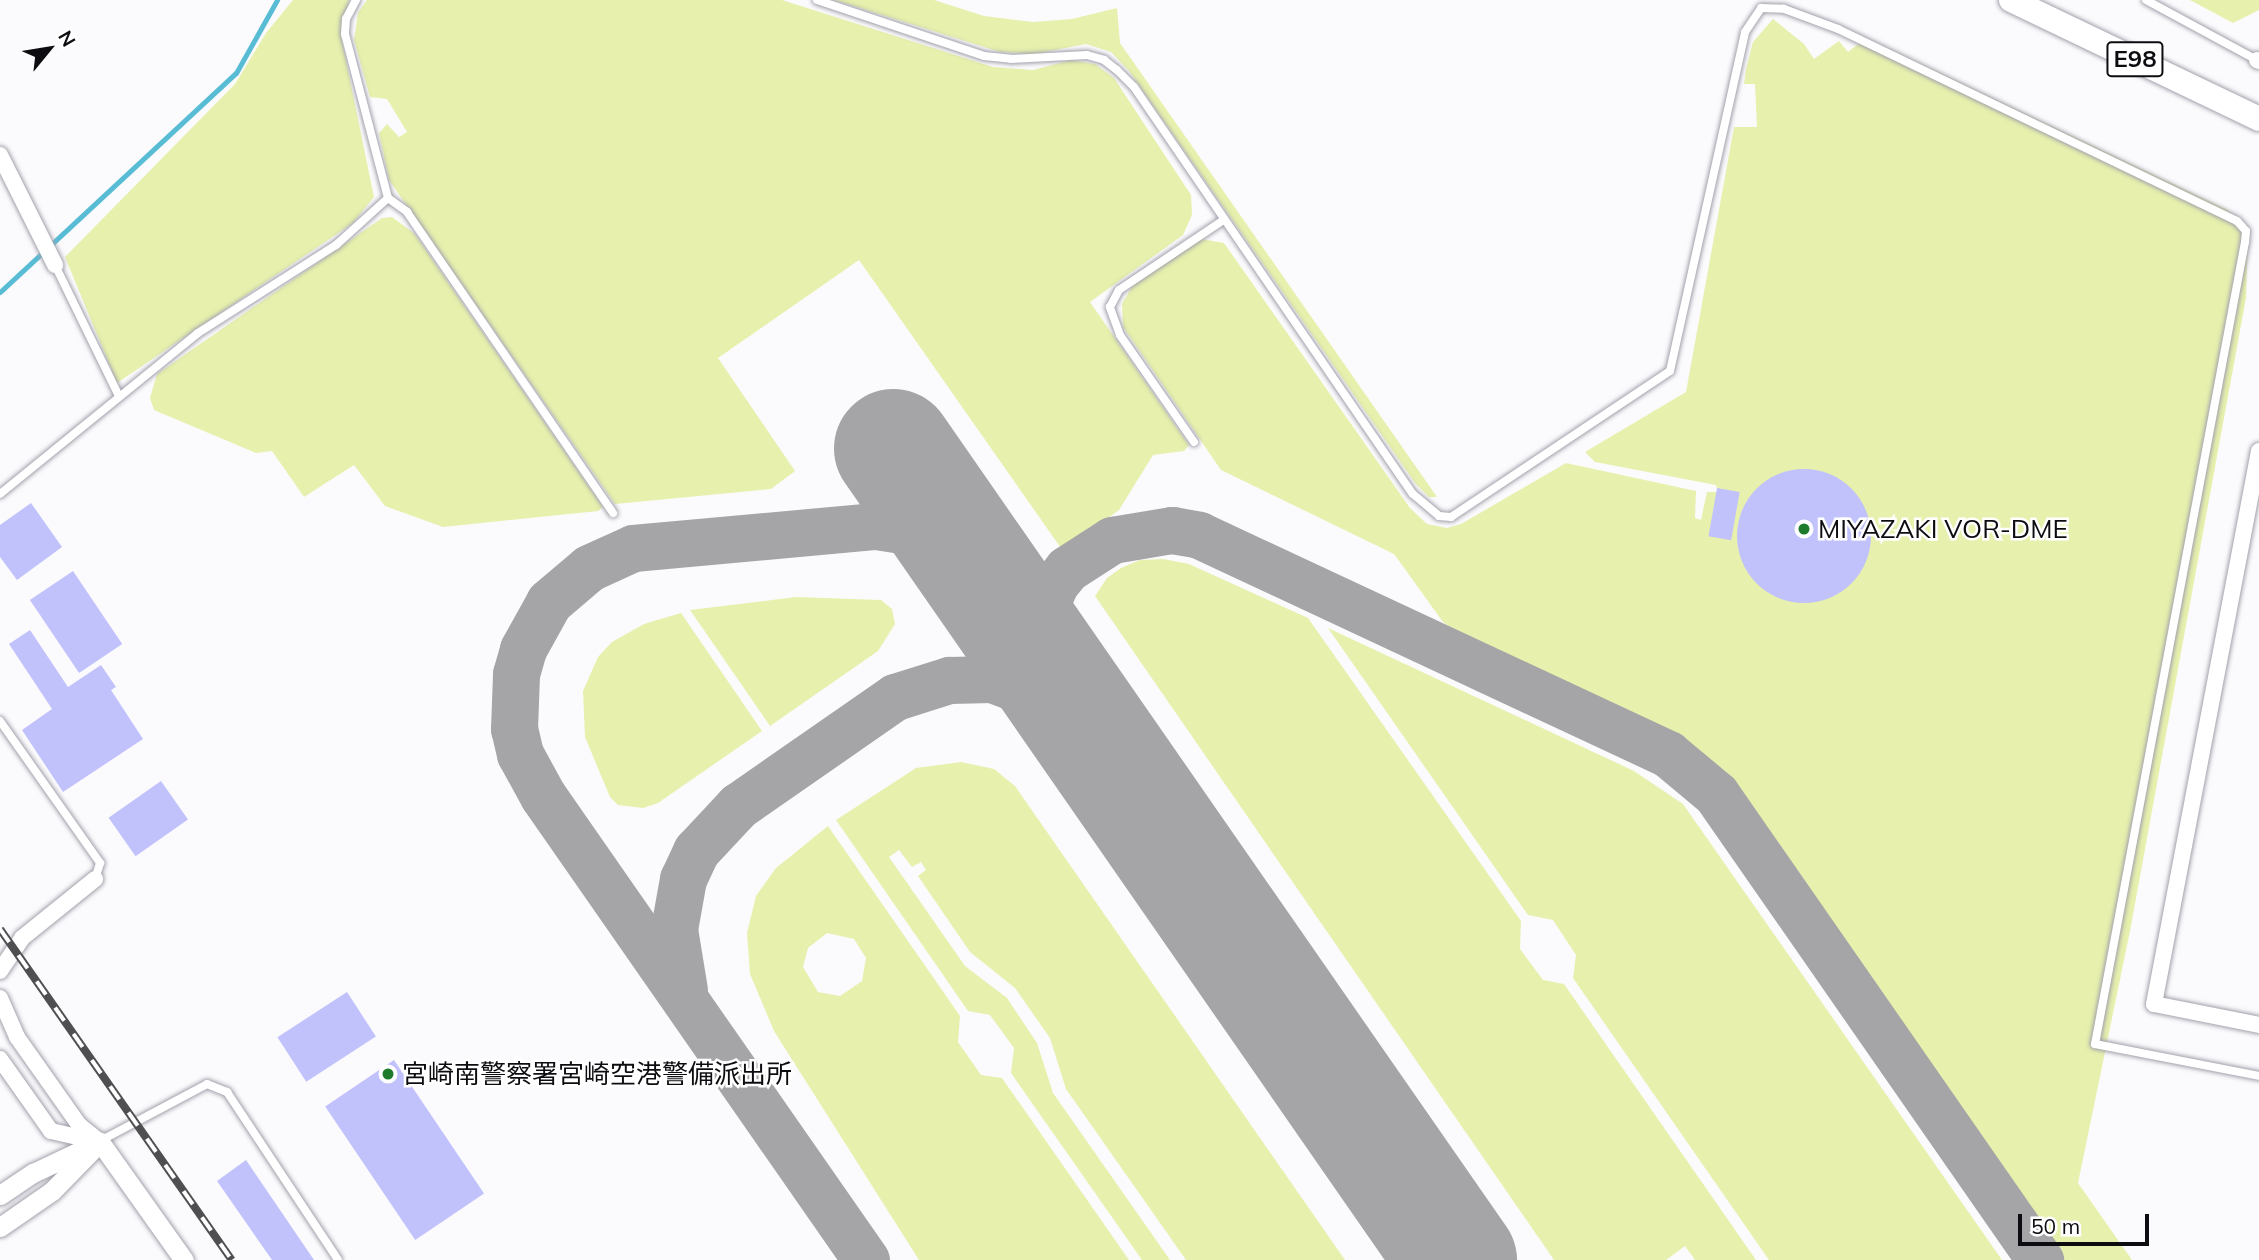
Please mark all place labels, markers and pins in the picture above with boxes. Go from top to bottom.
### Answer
place label: MIYAZAKI VOR-DME [1818,513,2068,545]
marker: MIYAZAKI VOR-DME [1796,521,1812,537]
place label: 宮崎南警察署宮崎空港警備派出所 [402,1058,792,1090]
marker: 宮崎南警察署宮崎空港警備派出所 [380,1066,396,1082]

